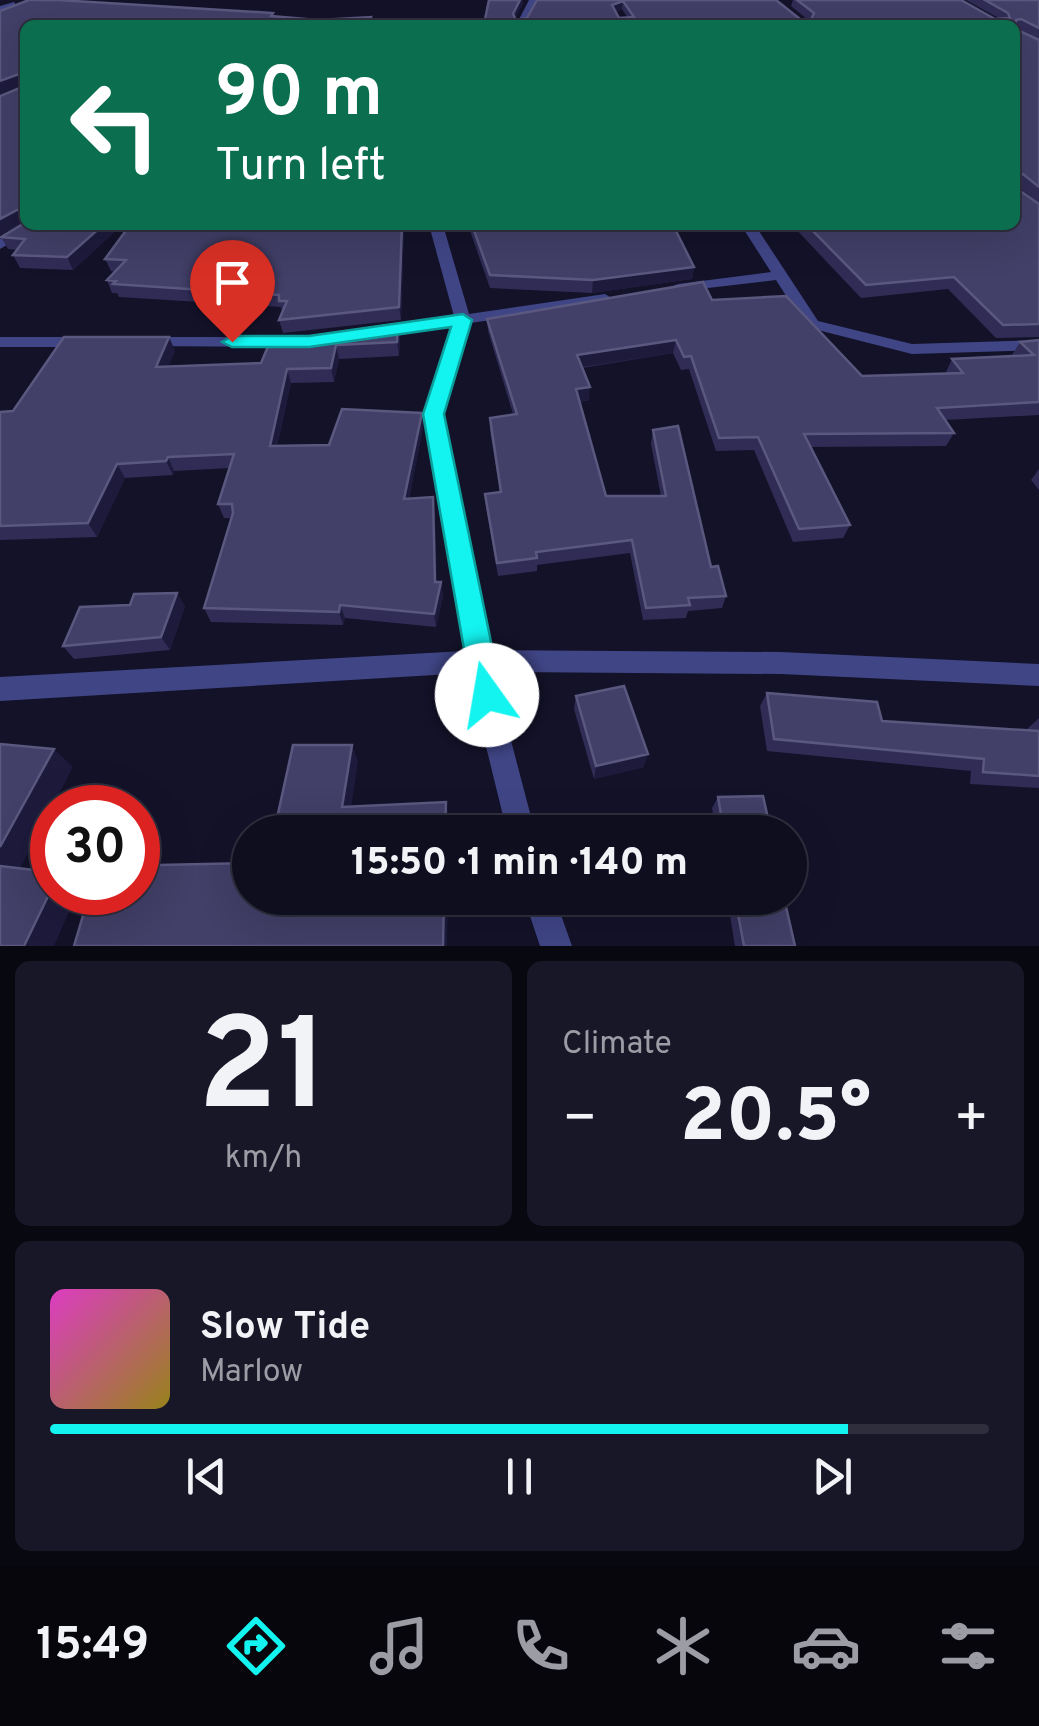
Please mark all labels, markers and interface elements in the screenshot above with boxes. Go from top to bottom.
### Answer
text: 90 m [215,52,383,141]
icon: left [50,60,180,190]
text: Turn left [215,139,386,196]
pin [190,240,275,343]
icon: arrive [205,255,260,310]
position arrow [435,643,539,747]
speed limit sign: 30 [30,785,160,915]
text: 15:50 · 1 min · 140 m [351,840,688,889]
text: 21 [198,991,329,1156]
text: Climate [562,1025,672,1065]
text: 20.5° [680,1073,871,1168]
text: − [562,1086,597,1156]
text: + [954,1086,989,1156]
text: km/h [225,1139,302,1179]
text: Slow Tide [200,1304,370,1353]
text: Marlow [200,1353,303,1393]
icon: previous [179,1449,234,1504]
icon: pause [492,1449,547,1504]
icon: next [805,1449,860,1504]
icon: directions [221,1611,291,1681]
icon: music [364,1611,434,1681]
icon: phone [506,1611,576,1681]
icon: climate [648,1611,718,1681]
icon: car [791,1611,861,1681]
icon: filters [933,1611,1003,1681]
text: 15:49 [36,1618,149,1675]

